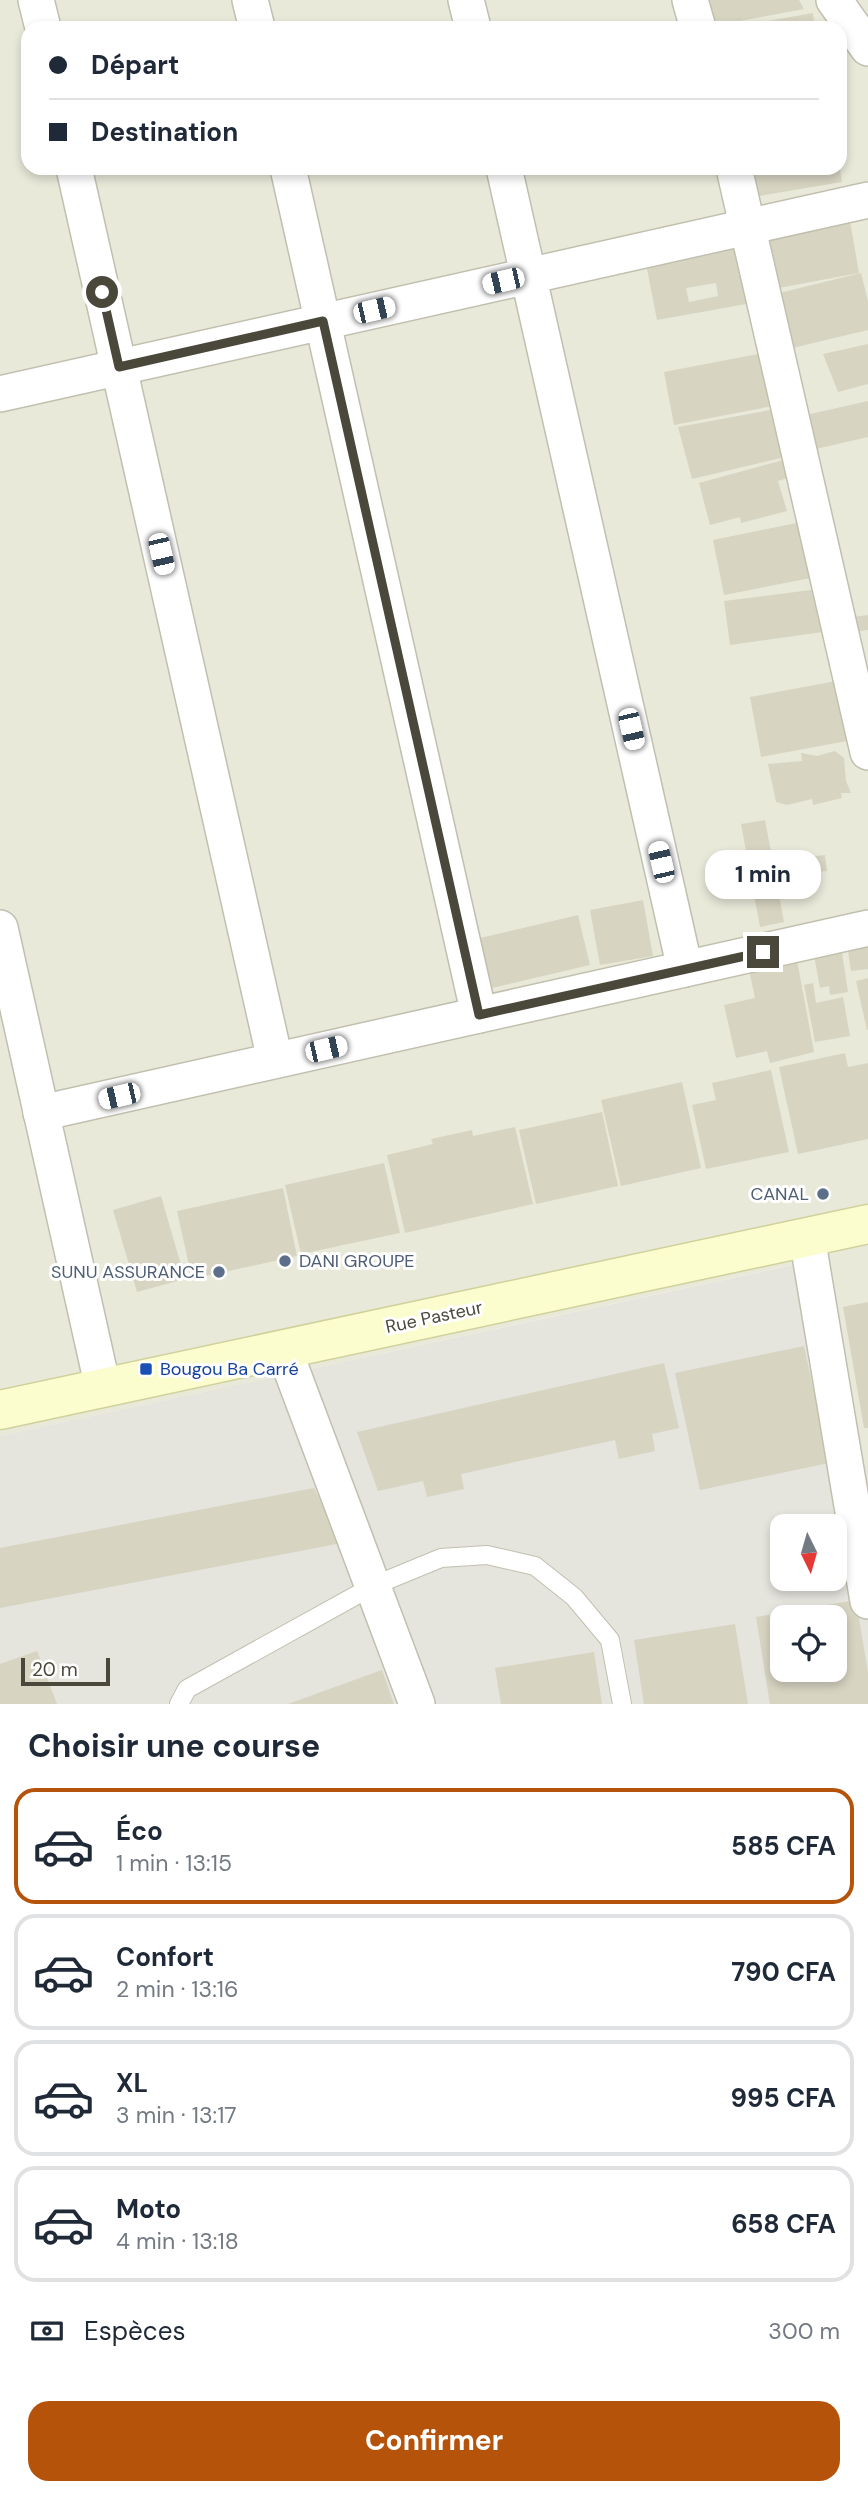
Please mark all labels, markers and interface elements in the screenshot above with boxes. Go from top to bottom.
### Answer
text: Départ [91,48,179,82]
text: Destination [91,115,238,149]
car [481,266,526,296]
route start [86,276,118,308]
car [352,295,397,325]
car [147,531,176,577]
car [617,706,646,752]
car [647,839,676,885]
callout: 1 min [705,850,821,900]
text: 1 min [735,859,791,889]
route end [747,936,779,968]
car [304,1034,349,1064]
car [97,1081,142,1111]
place label: CANAL [751,1182,809,1206]
marker: CANAL [815,1186,831,1202]
place label: DANI GROUPE [299,1249,415,1273]
marker: DANI GROUPE [277,1253,293,1269]
place label: SUNU ASSURANCE [51,1260,205,1284]
marker: SUNU ASSURANCE [211,1264,227,1280]
street label: Rue Pasteur [383,1295,485,1339]
place label: Bougou Ba Carré [160,1357,299,1381]
marker: Bougou Ba Carré [138,1361,154,1377]
north arrow [770,1514,847,1591]
map controls [770,1514,847,1682]
button: locate [770,1605,847,1682]
scale bar [21,1655,110,1687]
text: 20 m [32,1657,78,1682]
text: Choisir une course [28,1725,320,1767]
text: Éco [116,1814,163,1848]
icon: car [32,1815,95,1878]
text: 585 CFA [731,1829,836,1863]
text: 1 min · 13:15 [116,1848,232,1878]
text: Confort [116,1940,214,1974]
icon: car [32,1941,95,2004]
text: 790 CFA [731,1955,836,1989]
text: 2 min · 13:16 [116,1974,238,2004]
text: XL [116,2066,148,2100]
icon: car [32,2067,95,2130]
text: 995 CFA [731,2081,836,2115]
text: 3 min · 13:17 [116,2100,237,2130]
text: Moto [116,2192,181,2226]
icon: car [32,2193,95,2256]
text: 658 CFA [731,2207,836,2241]
text: 4 min · 13:18 [116,2226,239,2256]
icon: cash [28,2312,66,2350]
text: Espèces [84,2314,185,2348]
text: 300 m [768,2316,840,2346]
button: Confirmer [28,2401,840,2481]

